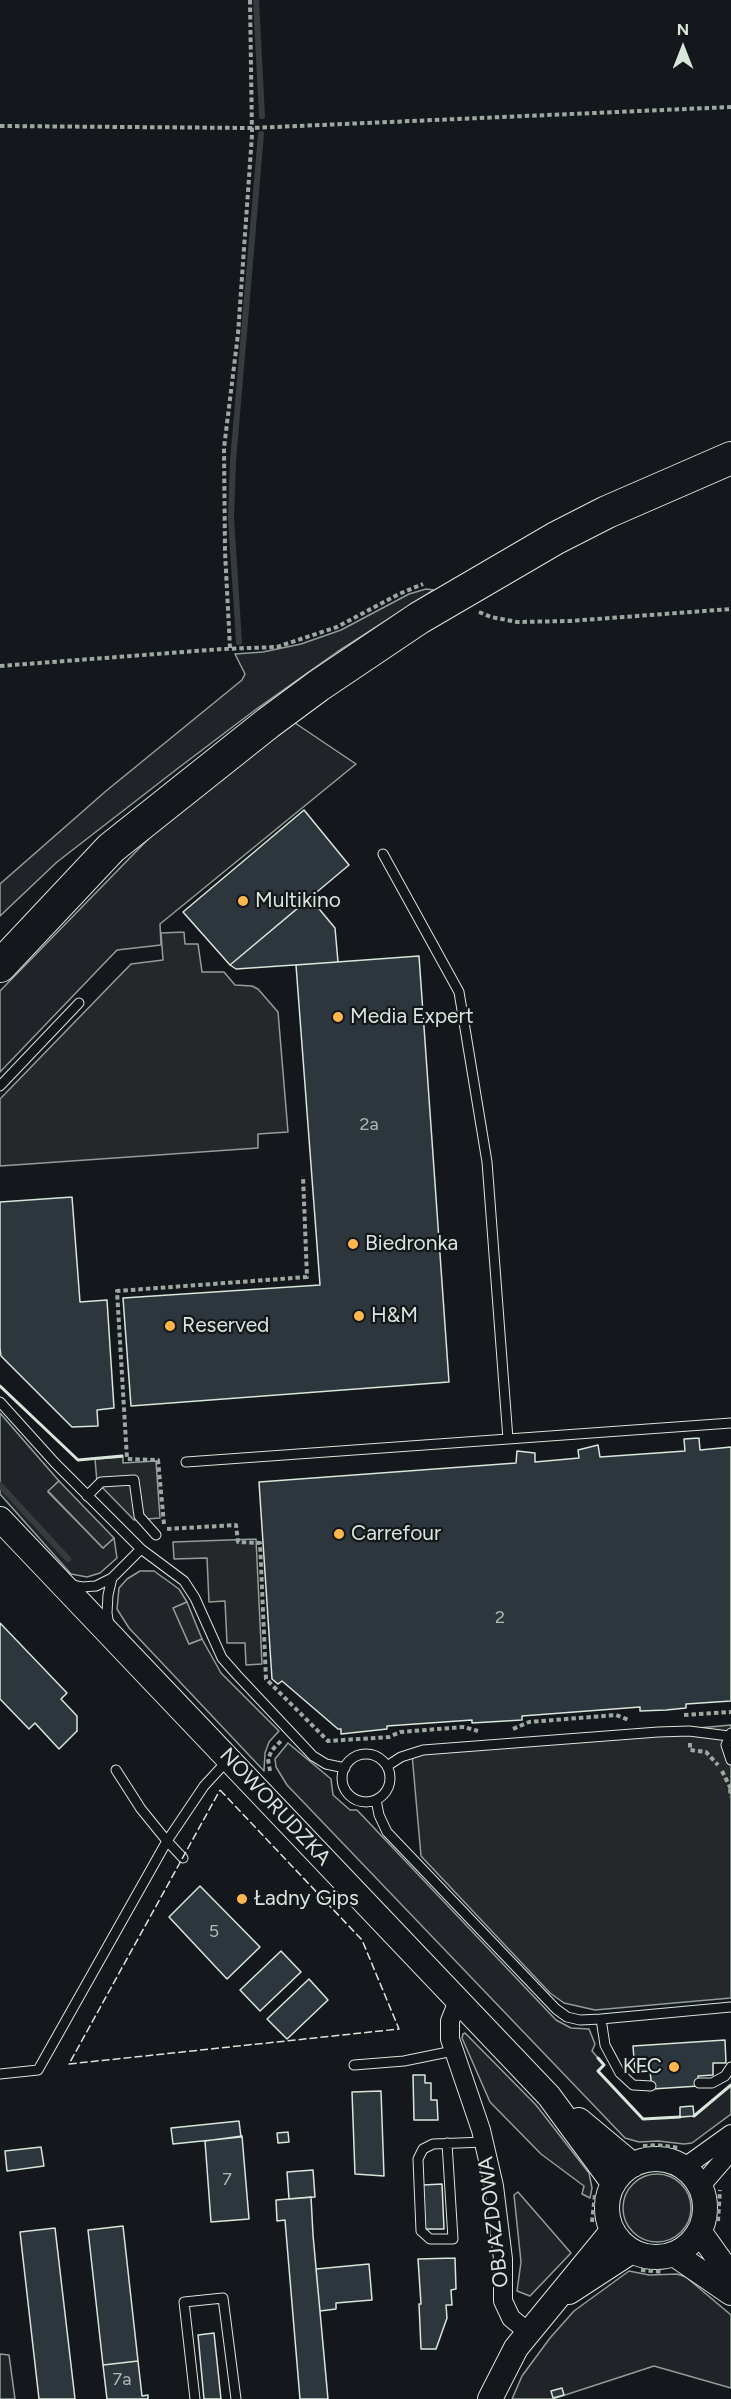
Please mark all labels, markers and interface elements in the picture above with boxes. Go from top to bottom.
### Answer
north arrow [653,18,713,78]
text: N [677,20,689,39]
place label: Multikino [255,888,341,914]
marker: Multikino [236,894,250,908]
place label: Media Expert [350,1004,474,1030]
marker: Media Expert [331,1010,345,1024]
house number: 2a [359,1114,379,1136]
place label: Biedronka [365,1231,458,1257]
marker: Biedronka [346,1237,360,1251]
place label: H&M [371,1303,418,1329]
marker: H&M [352,1309,366,1323]
place label: Reserved [182,1313,269,1339]
marker: Reserved [163,1319,177,1333]
place label: Carrefour [351,1521,441,1547]
marker: Carrefour [332,1527,346,1541]
house number: 2 [495,1607,505,1629]
street label: NOWORUDZKA [214,1743,336,1871]
place label: Ładny Gips [254,1886,359,1912]
marker: Ładny Gips [235,1892,249,1906]
house number: 5 [209,1921,219,1943]
place label: KFC [623,2054,662,2080]
marker: KFC [667,2060,681,2074]
street label: OBJAZDOWA [473,2155,515,2289]
house number: 7 [222,2169,232,2191]
house number: 7a [113,2369,131,2391]

